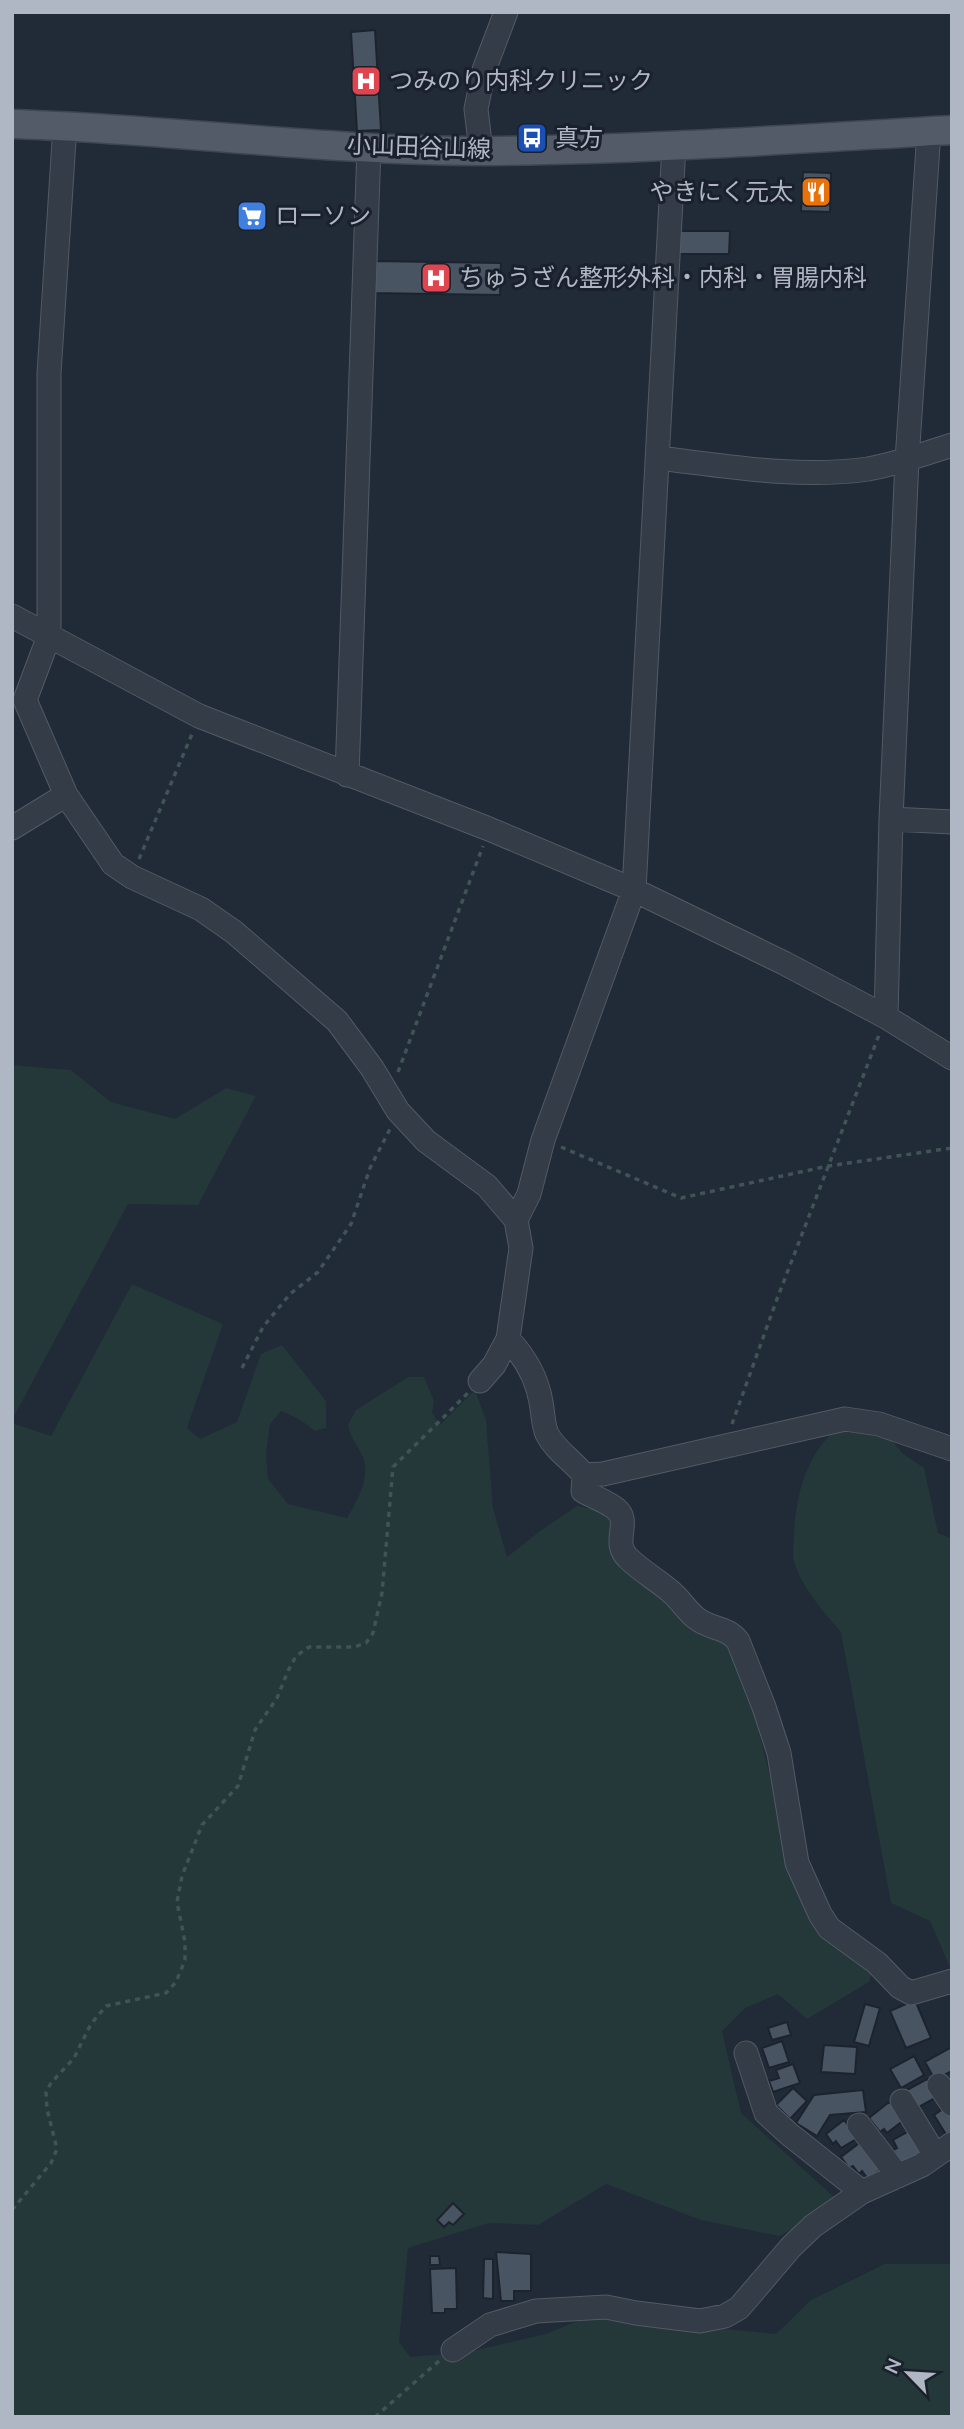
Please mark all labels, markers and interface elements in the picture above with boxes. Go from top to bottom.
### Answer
hospital icon: つみのり内科クリニック [349,64,383,98]
place label: つみのり内科クリニック [389,65,653,95]
bus stop icon: 真方 [515,121,549,155]
place label: 真方 [555,122,603,152]
street label: 小山田谷山線 [347,128,492,164]
restaurant icon: やきにく元太 [799,175,833,209]
place label: やきにく元太 [649,176,793,206]
supermarket icon: ローソン [235,199,269,233]
place label: ローソン [275,200,371,230]
hospital icon: ちゅうざん整形外科・内科・胃腸内科 [419,261,453,295]
place label: ちゅうざん整形外科・内科・胃腸内科 [459,262,867,292]
north arrow [873,2338,943,2408]
text: N [879,2354,907,2377]

